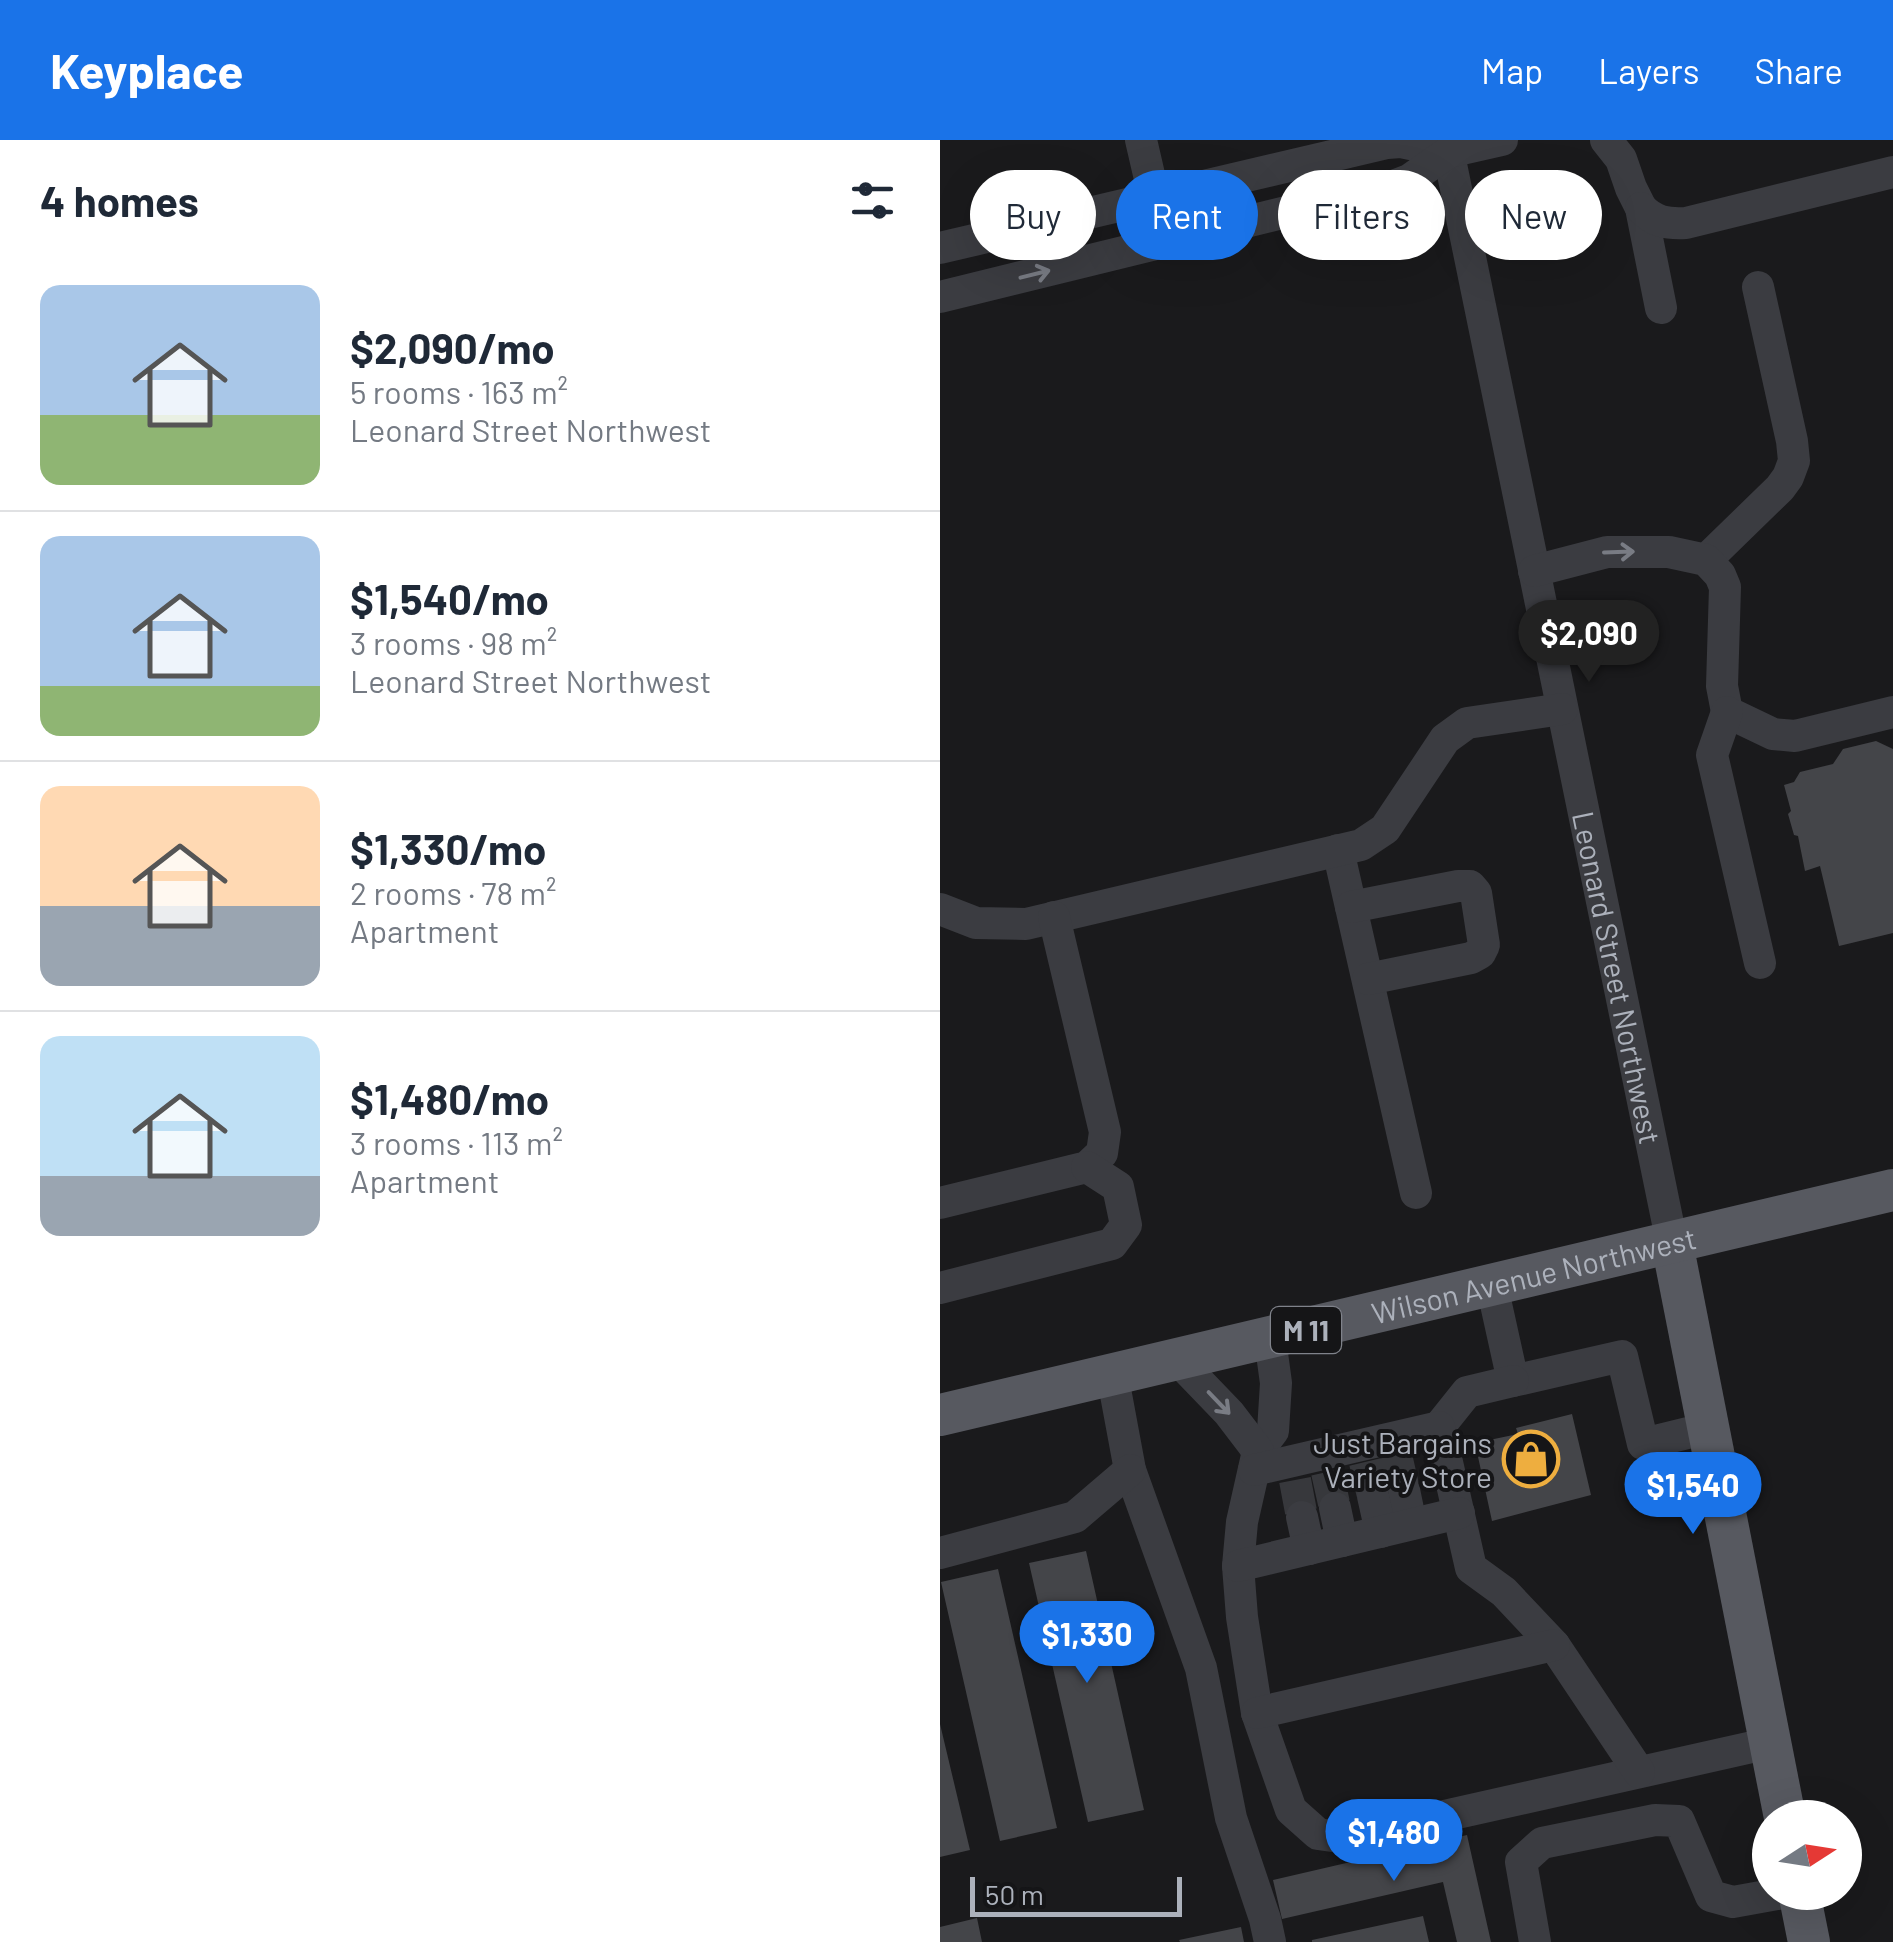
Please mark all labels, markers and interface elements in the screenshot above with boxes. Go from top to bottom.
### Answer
text: Keyplace [50,41,243,99]
text: Map [1481,49,1543,91]
text: Layers [1598,49,1700,91]
text: Share [1755,49,1843,91]
chip: Buy [970,170,1096,260]
chip: Rent [1116,170,1258,260]
chip: Filters [1278,170,1445,260]
chip: New [1465,170,1602,260]
icon: filters [845,173,900,228]
text: 4 homes [40,175,199,225]
one-way arrow [1018,264,1050,282]
text: $2,090/mo [350,322,555,372]
icon: home [120,325,240,445]
text: 5 rooms · 163 m² [350,372,568,410]
text: Leonard Street Northwest [350,410,711,448]
one-way arrow [1603,543,1635,562]
text: $1,540/mo [350,573,549,623]
icon: home [120,576,240,696]
pin: $2,090 [1508,600,1670,685]
text: $2,090 [1540,613,1638,651]
text: 3 rooms · 98 m² [350,623,557,661]
text: Leonard Street Northwest [350,661,711,699]
street label: Leonard Street Northwest [1566,808,1669,1147]
text: $1,330/mo [350,823,546,873]
icon: home [120,826,240,946]
text: 2 rooms · 78 m² [350,873,556,911]
text: Apartment [350,911,499,949]
text: $1,480/mo [350,1073,549,1123]
icon: home [120,1076,240,1196]
text: 3 rooms · 113 m² [350,1123,563,1161]
text: Apartment [350,1161,499,1199]
street label: Wilson Avenue Northwest [1368,1219,1700,1331]
road number: M 11 [1271,1307,1341,1353]
one-way arrow [1207,1391,1231,1415]
place label: Just Bargains Variety Store [1313,1424,1492,1494]
shop icon: Just Bargains Variety Store [1501,1429,1561,1489]
pin: $1,540 [1612,1452,1774,1537]
text: $1,540 [1647,1465,1739,1503]
pin: $1,330 [1006,1601,1168,1686]
text: $1,330 [1042,1614,1132,1652]
pin: $1,480 [1313,1799,1475,1884]
north arrow [1752,1800,1862,1910]
map controls [1752,1800,1862,1910]
text: $1,480 [1347,1812,1441,1850]
scale bar [970,1872,1182,1916]
text: 50 m [985,1877,1044,1911]

